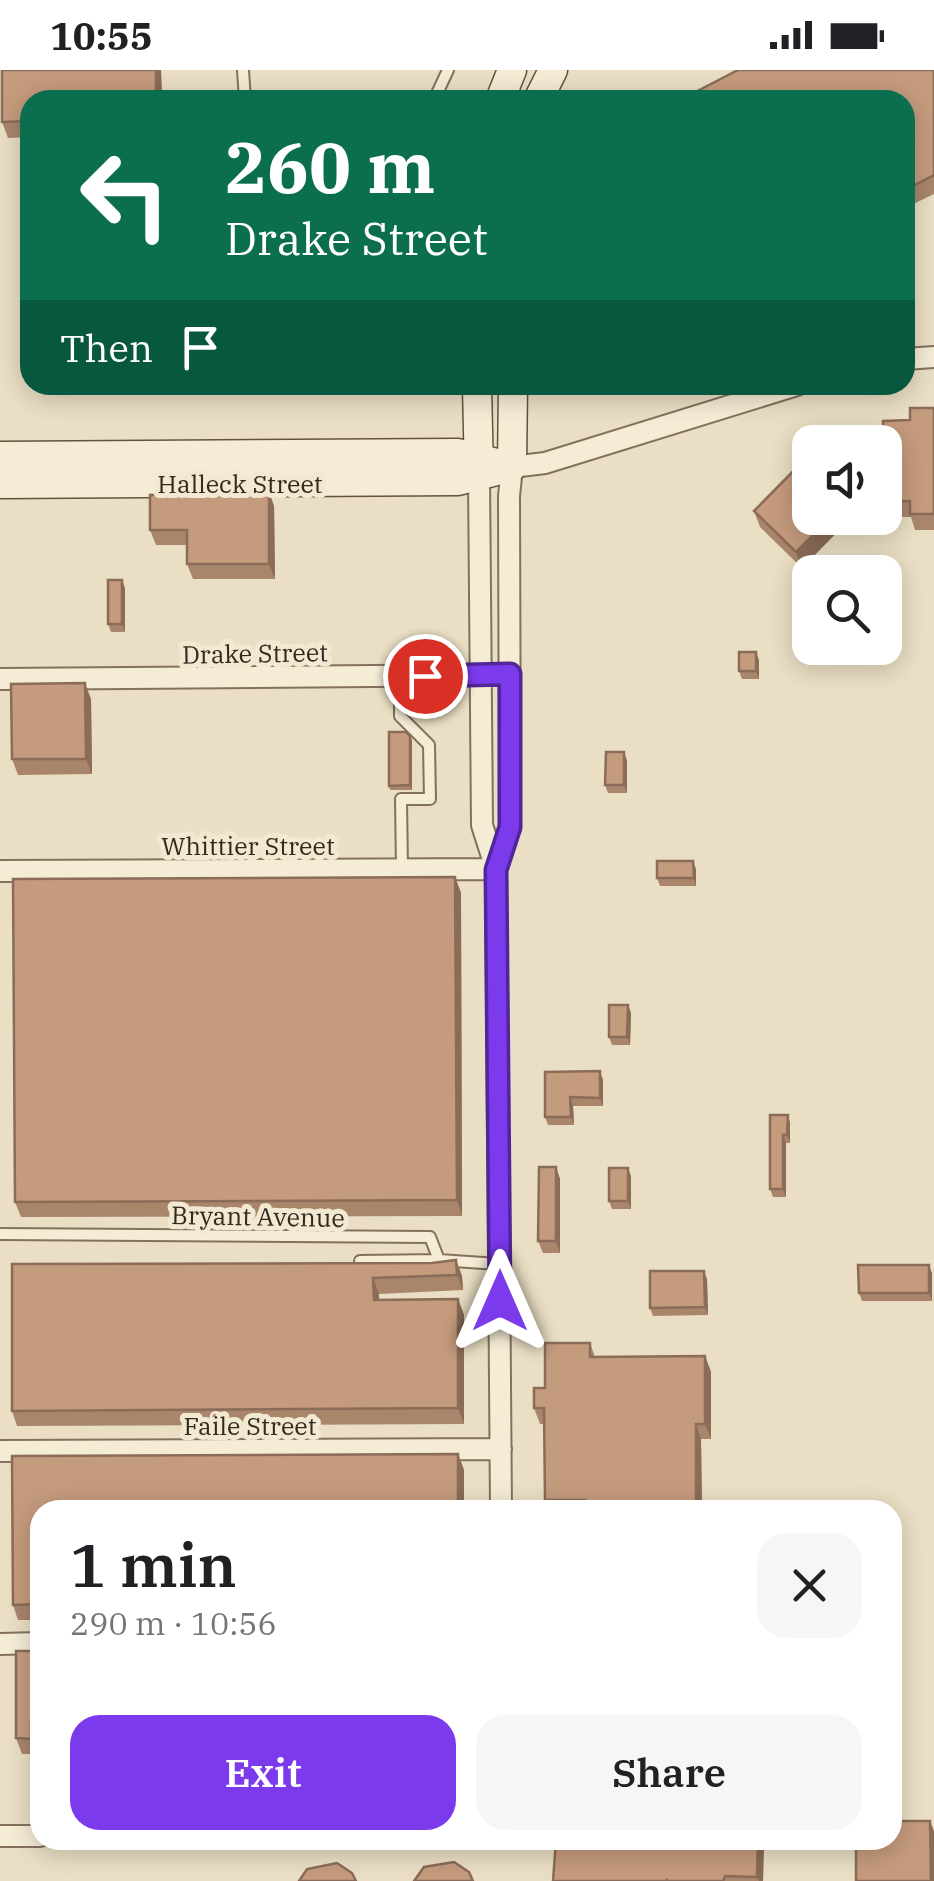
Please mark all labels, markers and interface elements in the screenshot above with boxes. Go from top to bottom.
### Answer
text: 10:55 [50,11,153,60]
text: 260 m [225,121,435,212]
icon: left [60,130,190,260]
text: Drake Street [225,209,488,267]
icon: arrive [173,320,228,375]
text: Then [60,323,153,372]
map controls [792,425,902,665]
button: sound [792,425,902,535]
street label: Halleck Street [157,467,323,500]
button: search [792,555,902,665]
pin [383,634,468,719]
street label: Drake Street [182,635,328,671]
icon: arrive [398,649,453,704]
street label: Whittier Street [161,829,335,862]
street label: Bryant Avenue [171,1198,345,1234]
position arrow [448,1249,552,1353]
street label: Faile Street [183,1409,317,1442]
text: 1 min [70,1525,237,1604]
button: close [757,1533,862,1638]
text: 290 m · 10:56 [70,1602,277,1644]
button: Exit [70,1715,456,1830]
button: Share [476,1715,862,1830]

